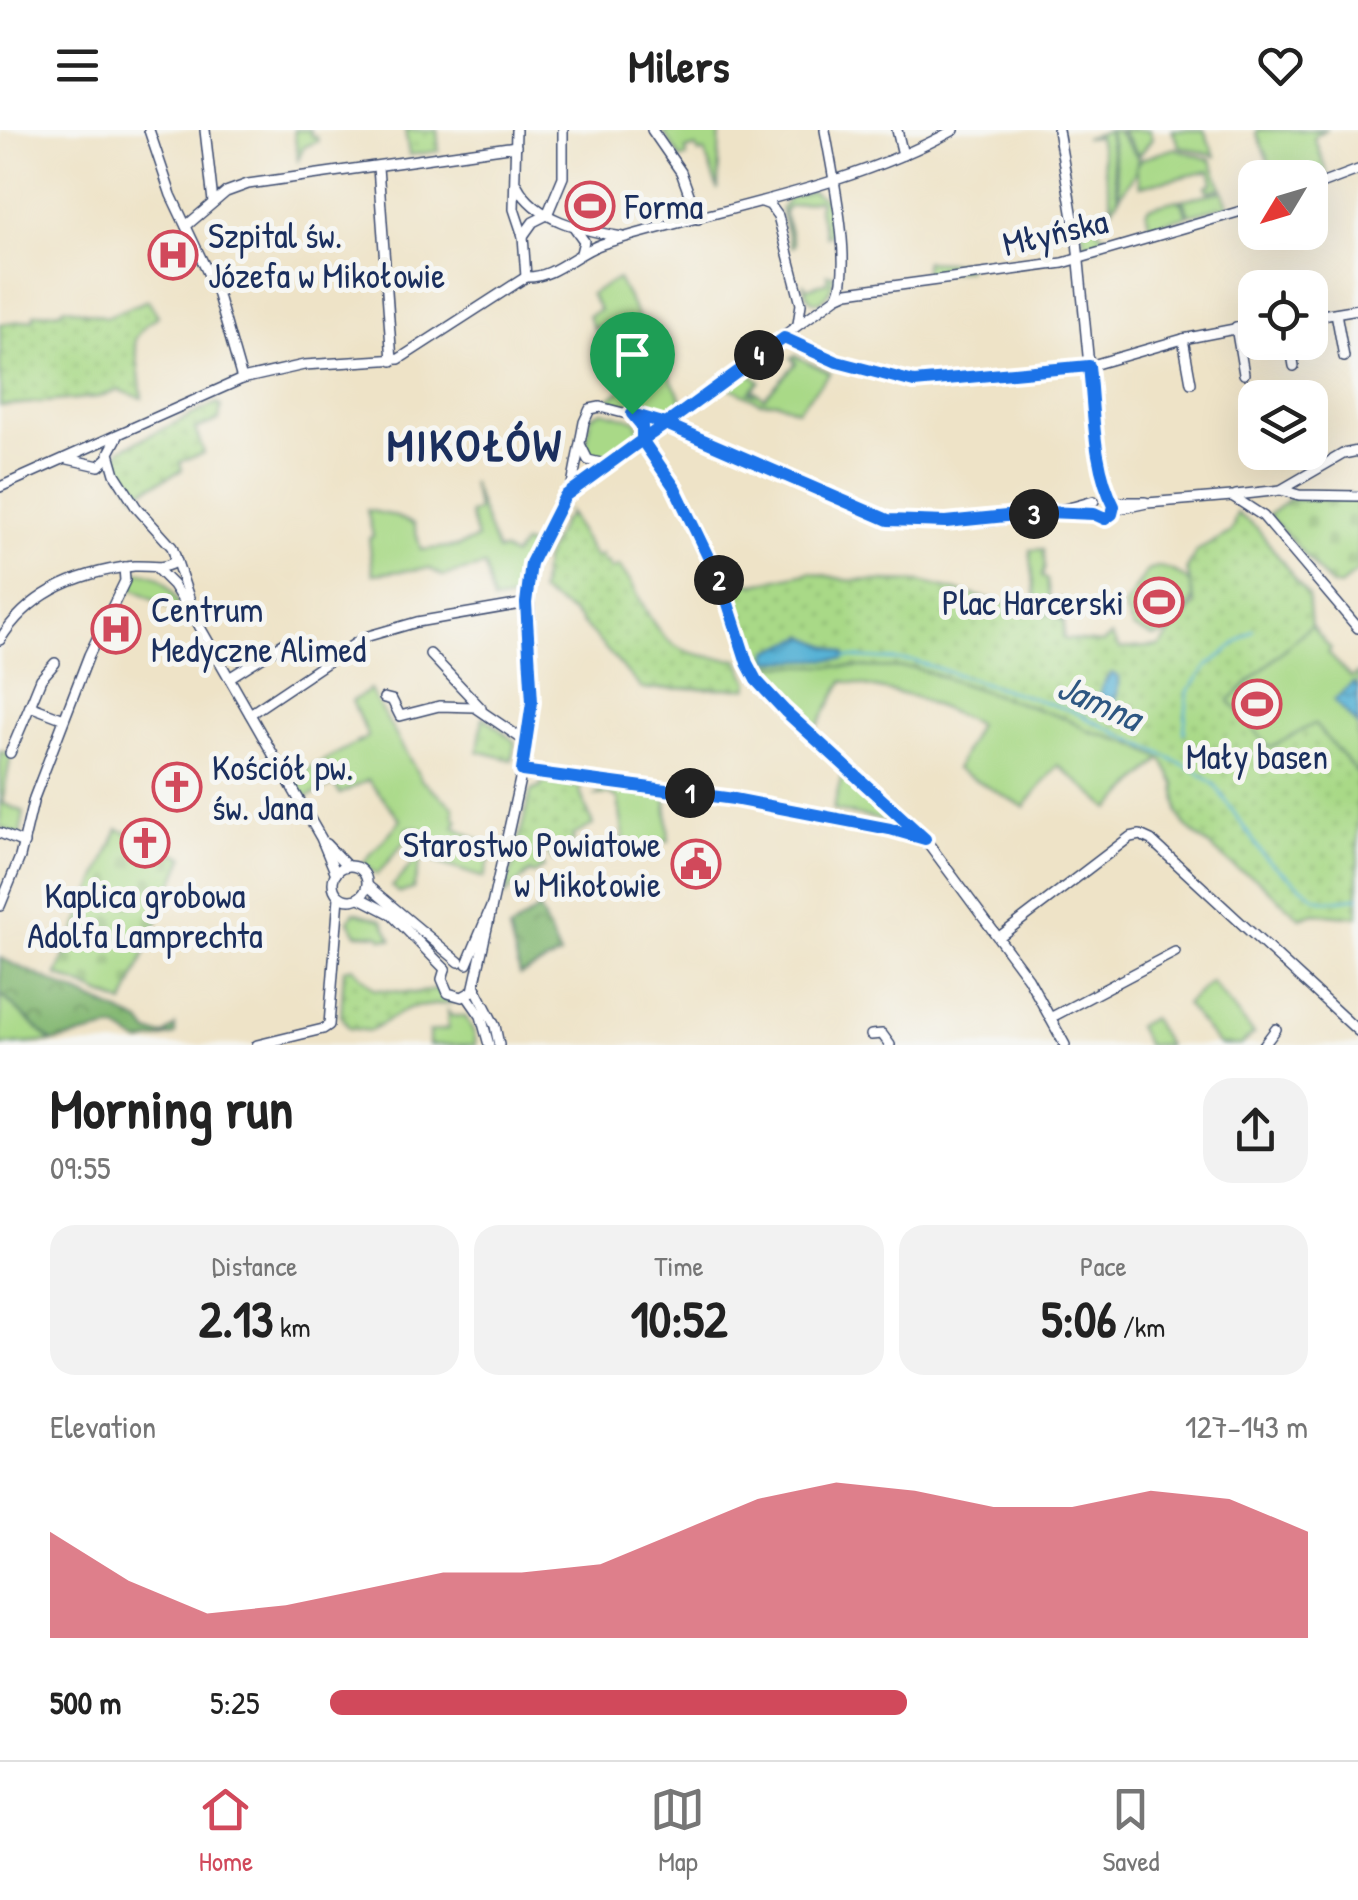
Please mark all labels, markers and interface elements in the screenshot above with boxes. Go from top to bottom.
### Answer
text: Milers [628,35,730,96]
icon: menu [50,38,105,93]
icon: heart [1253,38,1308,93]
north arrow [1238,160,1328,250]
map controls [1238,160,1328,470]
sports icon: Forma [564,180,616,232]
place label: Forma [624,183,704,230]
street label: Młyńska [998,197,1112,267]
place label: Szpital św. Józefa w Mikołowie [208,212,445,299]
hospital icon: Szpital św. Józefa w Mikołowie [147,229,199,281]
button: locate [1238,270,1328,360]
pin [590,312,675,415]
icon: arrive [605,327,660,382]
pin: 4 [734,330,784,380]
text: 4 [754,336,764,374]
button: layers [1238,380,1328,470]
district label: MIKOŁÓW [387,414,563,475]
pin: 3 [1009,489,1059,539]
text: 3 [1028,495,1040,533]
pin: 2 [694,555,744,605]
text: 2 [712,561,726,599]
sports icon: Plac Harcerski [1133,576,1185,628]
place label: Plac Harcerski [942,579,1124,626]
place label: Centrum Medyczne Alimed [151,586,366,673]
hospital icon: Centrum Medyczne Alimed [90,603,142,655]
water label: Jamna [1050,660,1154,744]
sports icon: Mały basen [1231,678,1283,730]
place label: Mały basen [1186,733,1328,780]
place label: Kościół pw. św. Jana [212,744,353,831]
church icon: Kościół pw. św. Jana [151,761,203,813]
pin: 1 [665,768,715,818]
text: 1 [685,774,695,812]
church icon: Kaplica grobowa Adolfa Lamprechta [119,817,171,869]
place label: Starostwo Powiatowe w Mikołowie [403,821,661,908]
public building icon: Starostwo Powiatowe w Mikołowie [670,838,722,890]
place label: Kaplica grobowa Adolfa Lamprechta [27,872,263,959]
text: Morning run [50,1071,293,1145]
button: share [1203,1078,1308,1183]
text: 09:55 [50,1146,111,1189]
text: Distance [212,1247,297,1285]
text: Time [654,1247,704,1285]
text: Pace [1080,1247,1127,1285]
text: 2.13 [199,1285,273,1353]
text: 10:52 [631,1285,727,1353]
text: 5:06 [1041,1285,1116,1353]
text: km [273,1308,311,1346]
text: /km [1116,1308,1165,1346]
text: Elevation [50,1405,156,1448]
text: 127–143 m [1185,1405,1308,1448]
text: 500 m [50,1681,121,1724]
text: 5:25 [210,1681,259,1724]
tab: Home [198,1782,253,1880]
tab: Map [650,1782,705,1880]
tab: Saved [1102,1782,1160,1880]

